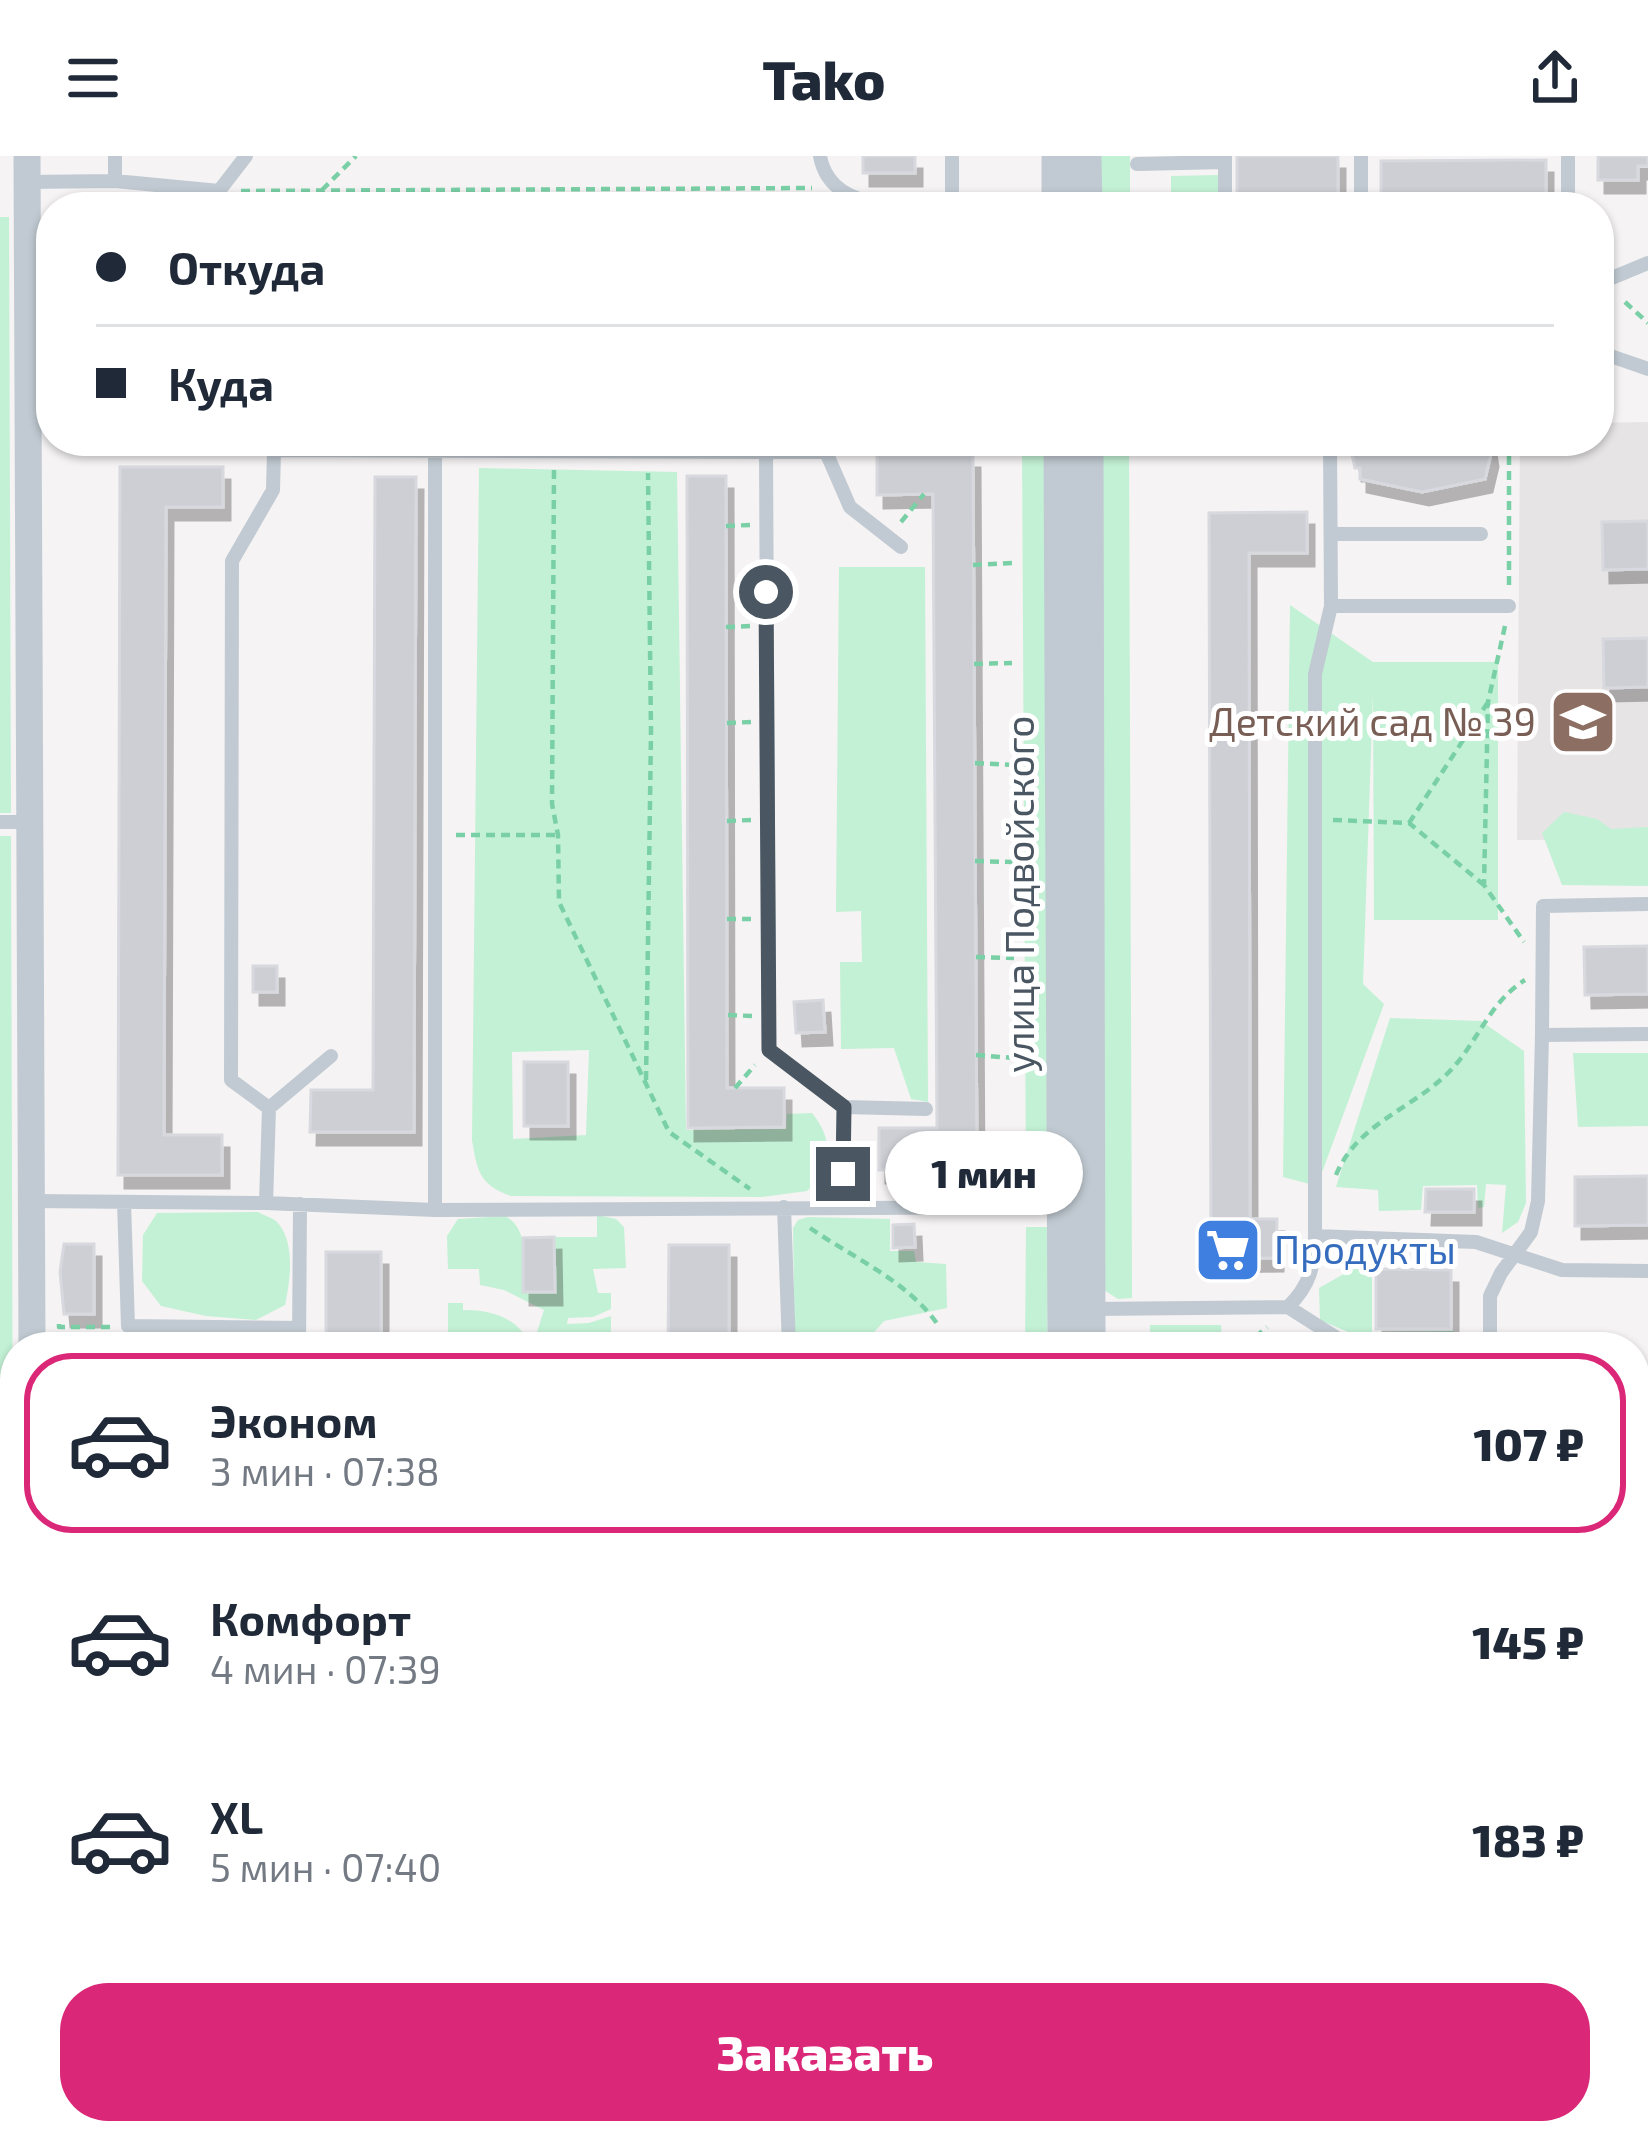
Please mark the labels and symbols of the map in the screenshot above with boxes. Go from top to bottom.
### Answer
route start [739,565,793,619]
school or university icon: Детский сад № 39 [1548,687,1618,757]
place label: Детский сад № 39 [1209,697,1536,744]
street label: улица Подвойского [995,715,1043,1073]
callout: 1 мин [885,1132,1083,1216]
route end [816,1147,870,1201]
supermarket icon: Продукты [1193,1215,1263,1285]
place label: Продукты [1274,1225,1456,1273]

